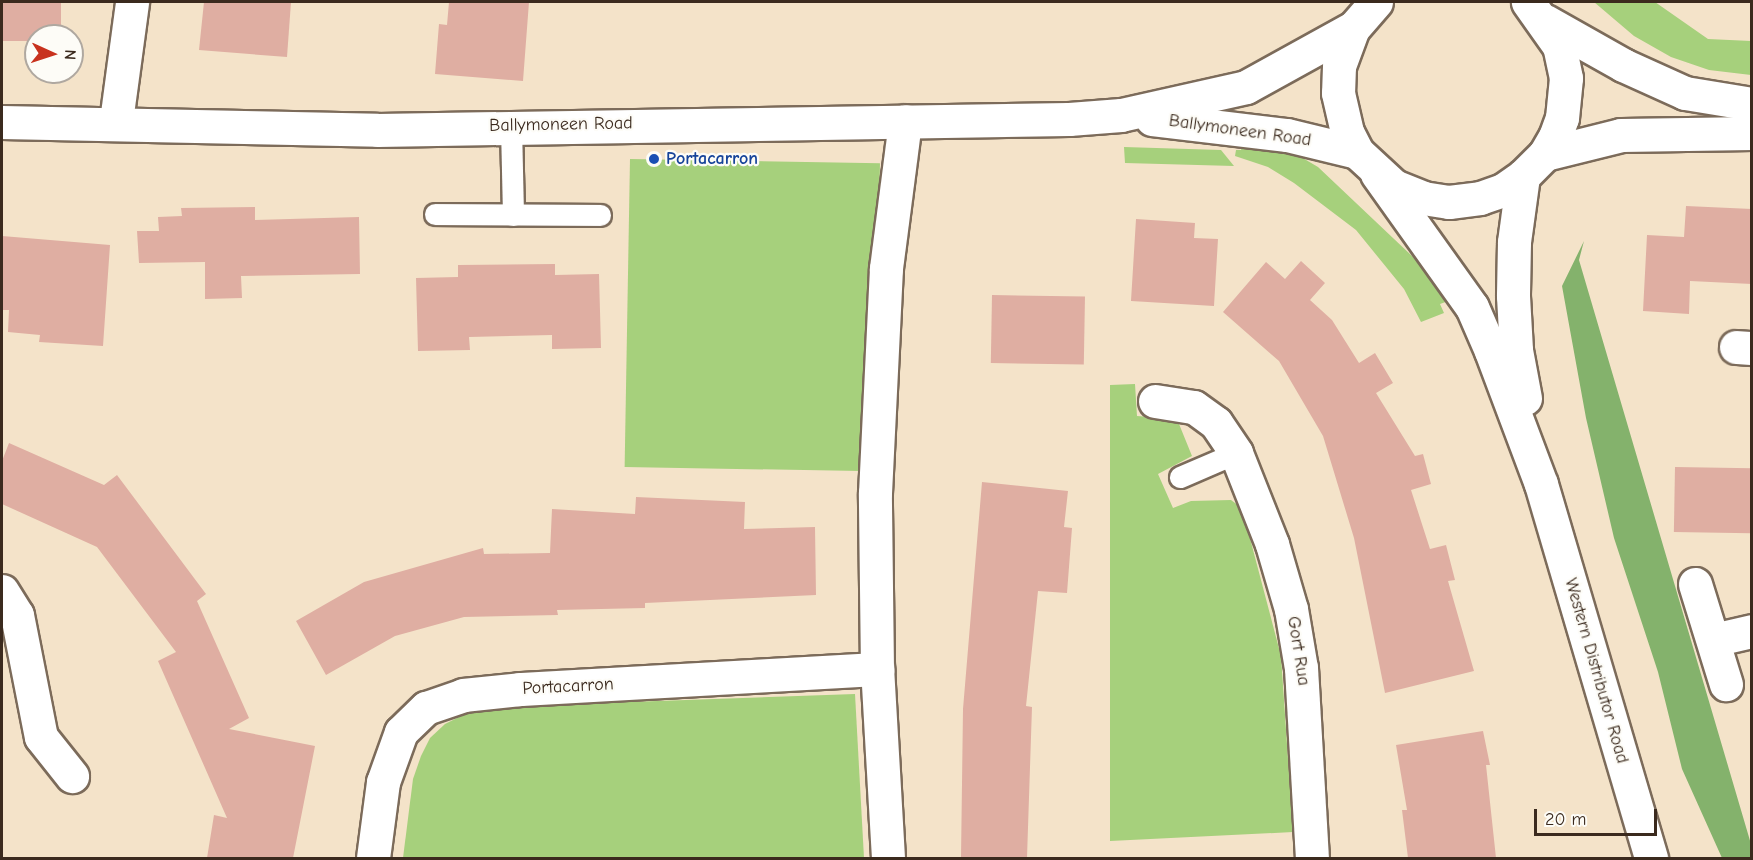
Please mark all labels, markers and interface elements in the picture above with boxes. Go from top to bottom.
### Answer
north arrow [24,24,84,84]
text: N [61,49,79,61]
street label: Ballymoneen Road [1167,110,1313,152]
street label: Ballymoneen Road [489,113,633,137]
place label: Portacarron [666,148,758,170]
marker: Portacarron [647,152,661,166]
street label: Western Distributor Road [1559,576,1633,766]
street label: Gort Rua [1282,615,1314,687]
street label: Portacarron [522,674,614,700]
scale bar [1537,797,1660,835]
text: 20 m [1545,809,1586,830]

